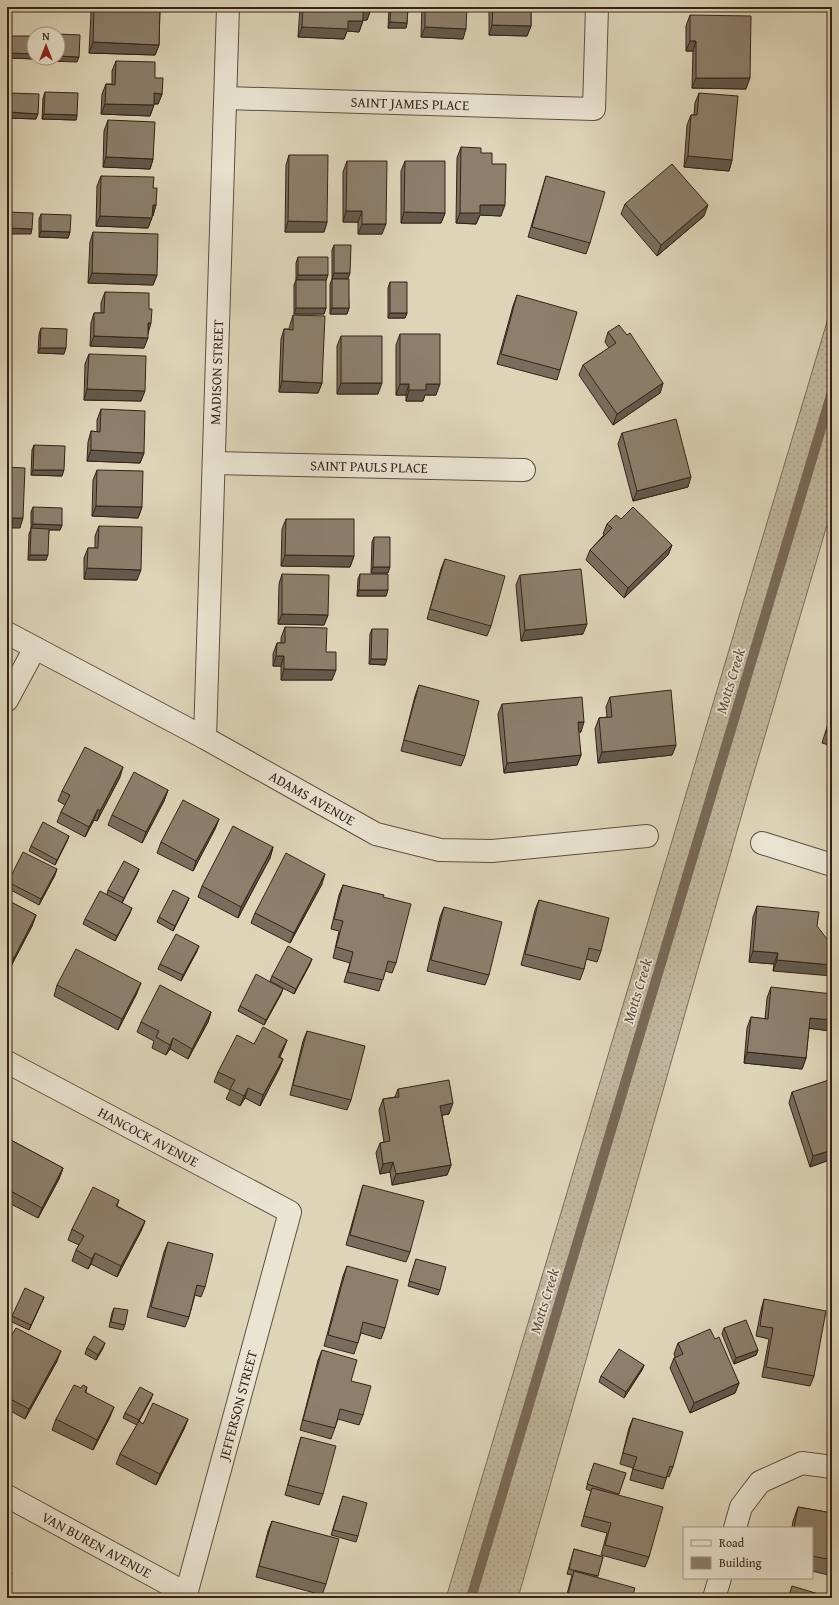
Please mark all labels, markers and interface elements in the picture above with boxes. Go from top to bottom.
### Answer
north arrow [26,26,66,66]
text: N [42,28,50,44]
street label: SAINT JAMES PLACE [350,92,469,115]
street label: MADISON STREET [205,319,228,425]
street label: SAINT PAULS PLACE [310,455,428,478]
water label: Motts Creek [710,646,750,716]
street label: ADAMS AVENUE [266,766,359,830]
water label: Motts Creek [617,956,657,1026]
street label: HANCOCK AVENUE [95,1102,202,1172]
water label: Motts Creek [524,1266,564,1336]
street label: JEFFERSON STREET [213,1348,262,1464]
street label: VAN BUREN AVENUE [38,1507,155,1583]
legend [683,1527,813,1579]
text: Road [719,1534,745,1551]
text: Building [719,1554,762,1571]

